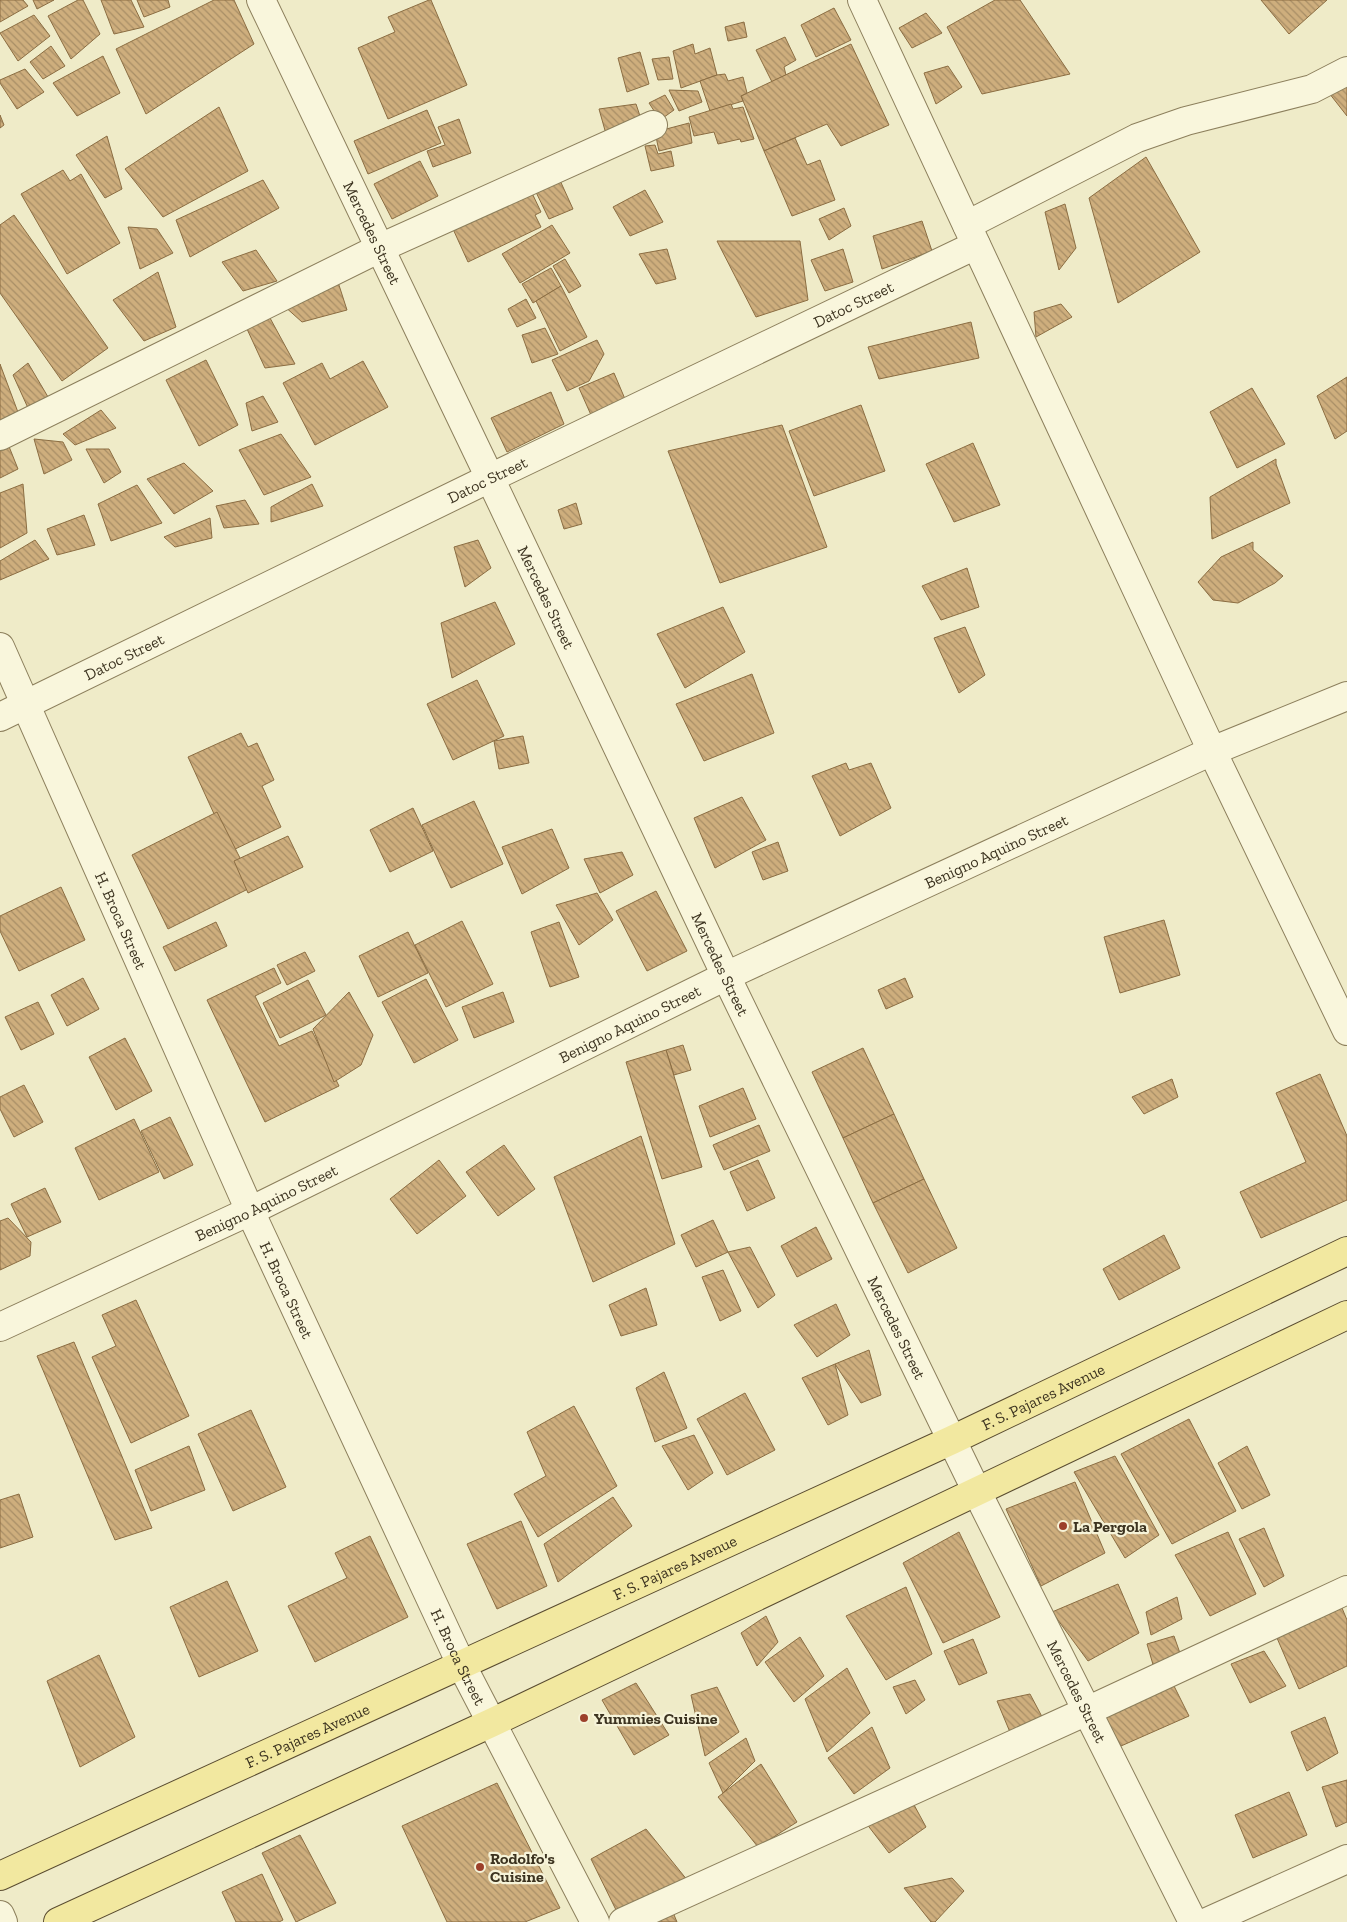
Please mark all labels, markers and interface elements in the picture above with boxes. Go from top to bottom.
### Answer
street label: Mercedes Street [339,178,405,288]
street label: Datoc Street [810,277,897,332]
street label: Datoc Street [444,453,530,507]
street label: Mercedes Street [513,543,579,652]
street label: Datoc Street [81,629,167,684]
street label: Benigno Aquino Street [922,810,1071,893]
street label: H. Broca Street [91,869,151,972]
street label: Mercedes Street [687,910,753,1019]
street label: Benigno Aquino Street [556,981,704,1067]
street label: Benigno Aquino Street [192,1160,341,1245]
street label: H. Broca Street [256,1239,317,1342]
street label: Mercedes Street [863,1273,930,1382]
street label: F. S. Pajares Avenue [979,1359,1108,1434]
place label: La Pergola [1073,1517,1147,1536]
marker: La Pergola [1057,1520,1069,1532]
street label: F. S. Pajares Avenue [610,1531,740,1604]
street label: H. Broca Street [427,1606,490,1708]
street label: Mercedes Street [1043,1637,1110,1746]
street label: F. S. Pajares Avenue [243,1699,372,1772]
place label: Yummies Cuisine [594,1709,718,1728]
marker: Yummies Cuisine [578,1712,590,1724]
place label: Rodolfo's Cuisine [490,1849,555,1886]
marker: Rodolfo's Cuisine [474,1861,486,1873]

